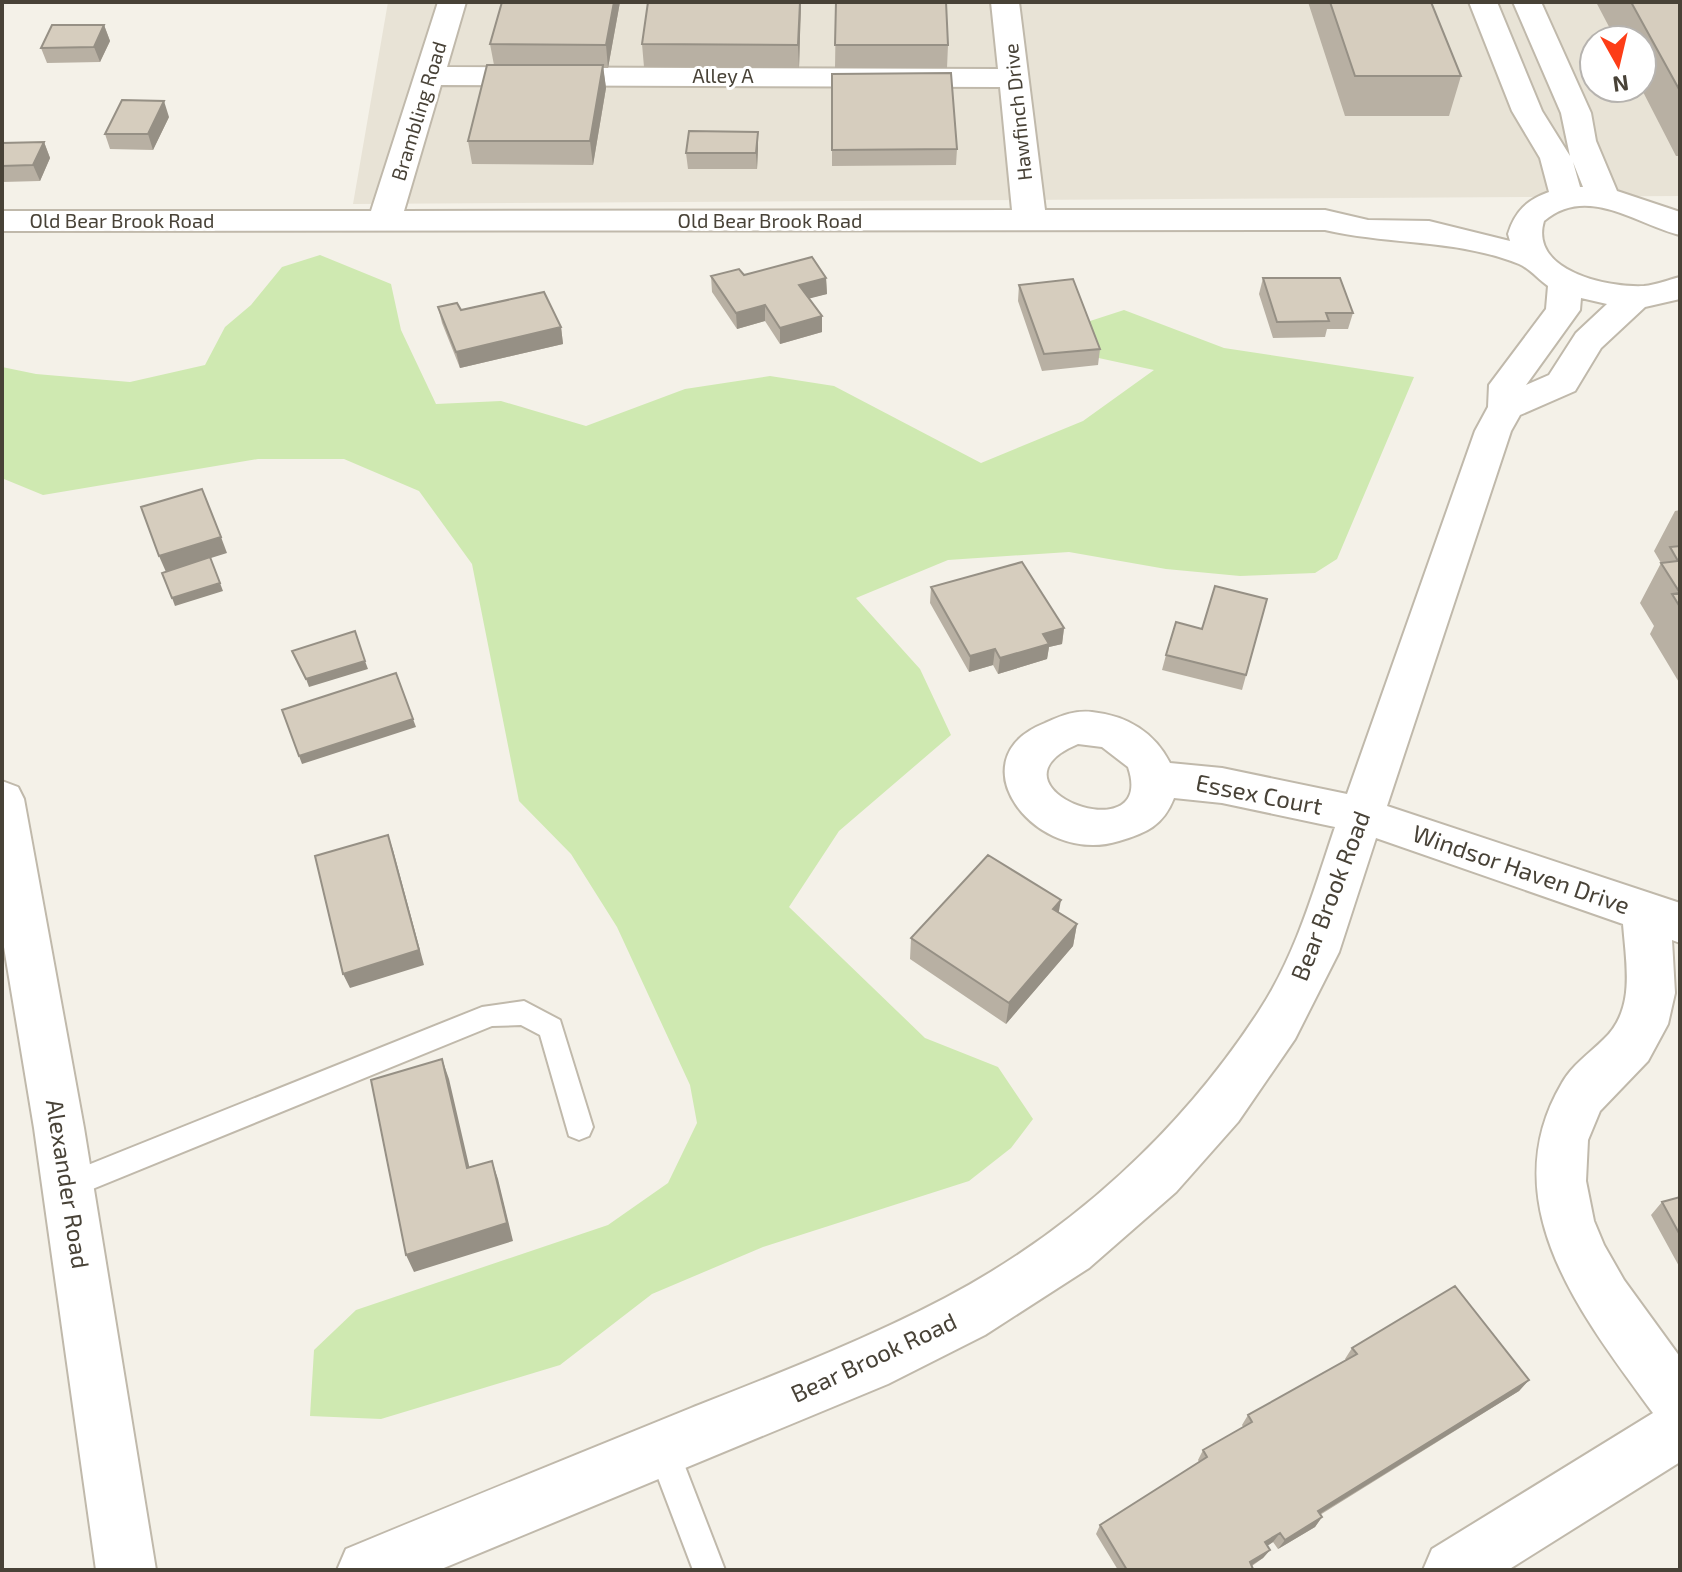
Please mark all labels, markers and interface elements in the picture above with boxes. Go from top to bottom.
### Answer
north arrow [1578,24,1658,104]
street label: Brambling Road [385,38,451,183]
street label: Hawfinch Drive [998,42,1036,182]
street label: Alley A [692,63,754,87]
text: N [1611,71,1631,99]
street label: Old Bear Brook Road [30,208,214,232]
street label: Old Bear Brook Road [678,208,862,232]
street label: Essex Court [1193,767,1325,820]
street label: Bear Brook Road [1284,806,1375,984]
street label: Windsor Haven Drive [1409,818,1634,919]
street label: Alexander Road [41,1097,96,1271]
street label: Bear Brook Road [786,1306,961,1408]

